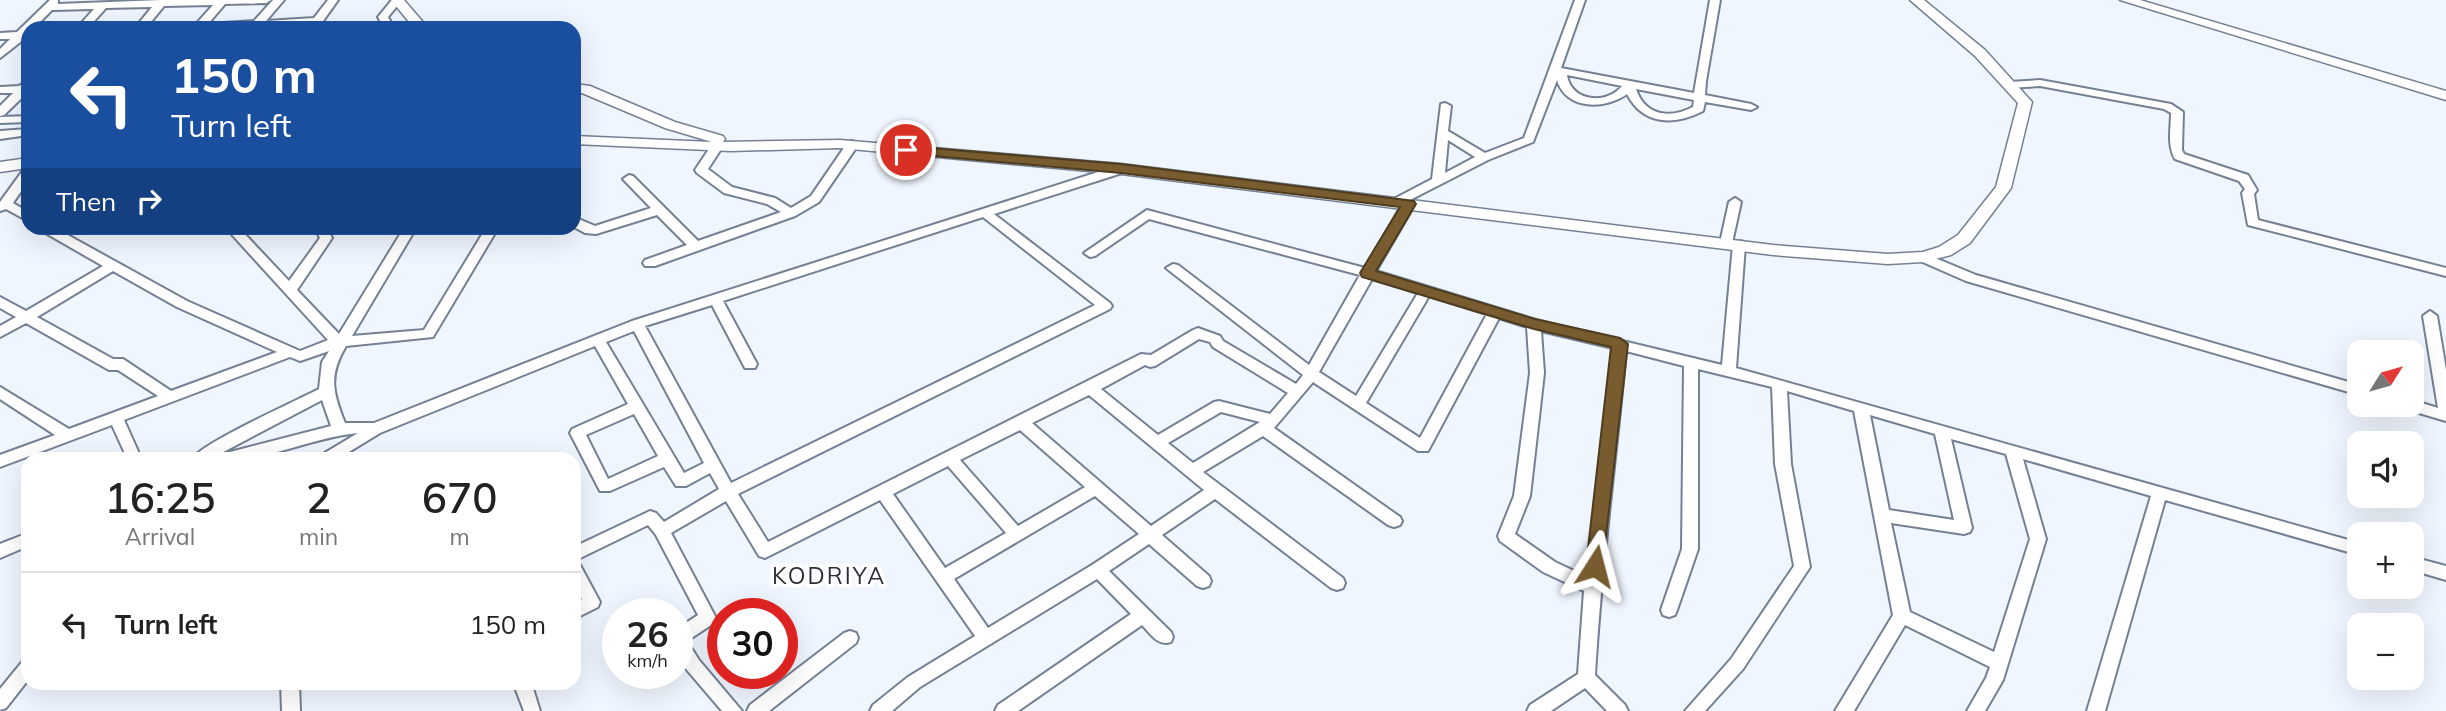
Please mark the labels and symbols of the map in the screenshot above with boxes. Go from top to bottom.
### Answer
pin [876,120,936,180]
north arrow [2347,340,2424,416]
position arrow [1558,529,1632,603]
district label: KODRIYA [772,561,886,590]
speed limit sign: 30 [707,598,798,689]

